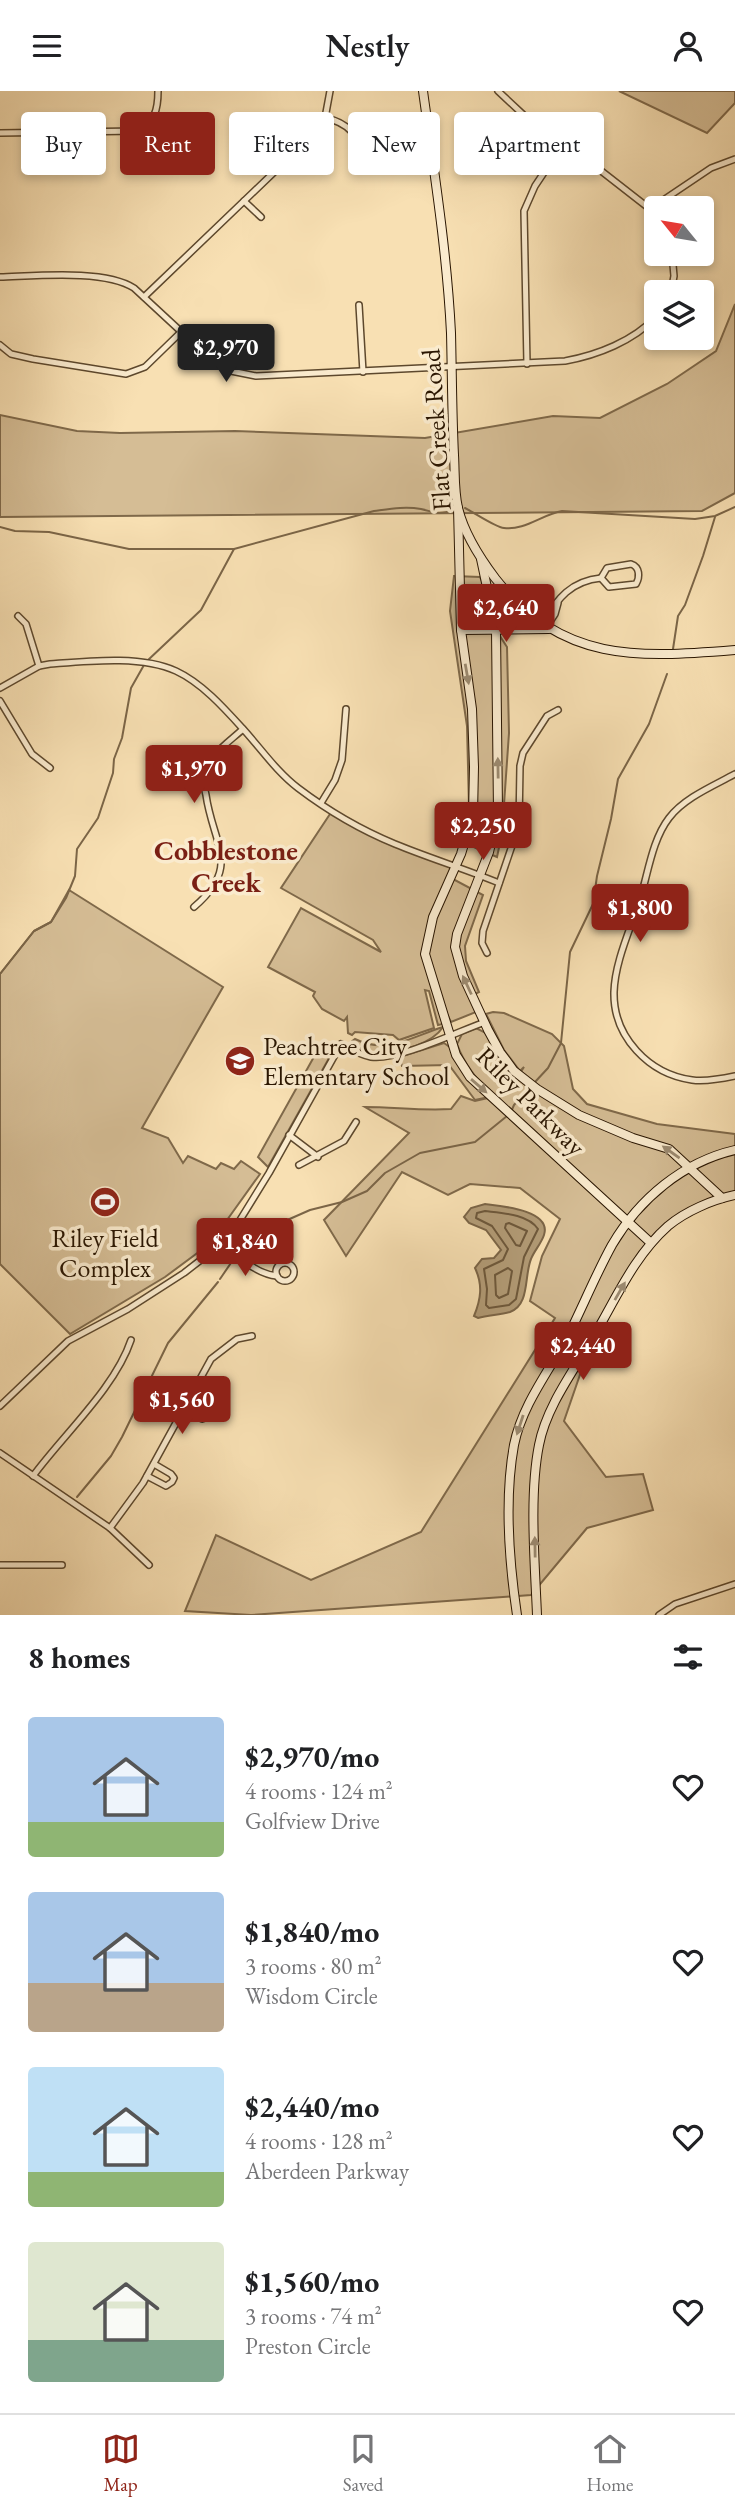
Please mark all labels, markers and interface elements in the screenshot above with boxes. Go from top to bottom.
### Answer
text: Nestly [325,25,410,67]
icon: menu [28,27,66,65]
icon: person [669,27,707,65]
chip: Buy [21,112,106,175]
chip: Rent [120,112,215,175]
chip: Filters [229,112,334,175]
chip: New [348,112,440,175]
chip: Apartment [454,112,604,175]
north arrow [644,196,714,266]
map controls [644,196,714,350]
button: layers [644,280,714,350]
pin: $2,970 [169,324,283,384]
text: $2,970 [194,332,258,362]
street label: Flat Creek Road [413,347,459,512]
pin: $2,640 [449,585,563,644]
text: $2,640 [474,592,538,622]
one-way arrow [462,663,473,685]
pin: $1,970 [137,745,251,805]
text: $1,970 [162,753,226,783]
one-way arrow [492,756,504,778]
pin: $2,250 [426,803,540,862]
text: $2,250 [451,810,515,840]
district label: Cobblestone Creek [154,832,298,900]
pin: $1,800 [583,885,697,944]
text: $1,800 [608,892,672,922]
one-way arrow [462,975,473,996]
place label: Peachtree City Elementary School [263,1029,450,1093]
street label: Riley Parkway [469,1039,593,1163]
school or university icon: Peachtree City Elementary School [223,1044,257,1078]
one-way arrow [470,1077,487,1093]
one-way arrow [662,1145,680,1159]
sports icon: Riley Field Complex [88,1185,122,1219]
pin: $1,840 [188,1219,302,1278]
place label: Riley Field Complex [51,1221,159,1285]
text: $1,840 [213,1226,277,1256]
one-way arrow [614,1281,626,1301]
pin: $2,440 [526,1323,640,1382]
text: $2,440 [551,1330,615,1360]
pin: $1,560 [125,1377,239,1436]
text: $1,560 [150,1384,214,1414]
one-way arrow [515,1415,525,1436]
one-way arrow [529,1536,540,1558]
text: 8 homes [28,1638,130,1677]
icon: filters [669,1638,707,1676]
text: $2,970/mo [245,1737,379,1776]
icon: home [84,1745,168,1829]
icon: heart [669,1768,707,1806]
text: 4 rooms · 124 m² [245,1776,393,1806]
text: Golfview Drive [245,1806,380,1836]
text: $1,840/mo [245,1912,379,1951]
icon: home [84,1920,168,2004]
icon: heart [669,1943,707,1981]
text: 3 rooms · 80 m² [245,1951,382,1981]
text: Wisdom Circle [245,1981,378,2011]
text: $2,440/mo [245,2087,379,2126]
icon: home [84,2095,168,2179]
icon: heart [669,2118,707,2156]
text: 4 rooms · 128 m² [245,2126,393,2156]
text: Aberdeen Parkway [245,2156,409,2186]
text: $1,560/mo [245,2262,379,2301]
icon: home [84,2270,168,2354]
icon: heart [669,2293,707,2331]
text: 3 rooms · 74 m² [245,2301,382,2331]
text: Preston Circle [245,2331,371,2361]
tab: Map [102,2430,140,2497]
tab: Saved [343,2430,383,2497]
tab: Home [586,2430,633,2497]

